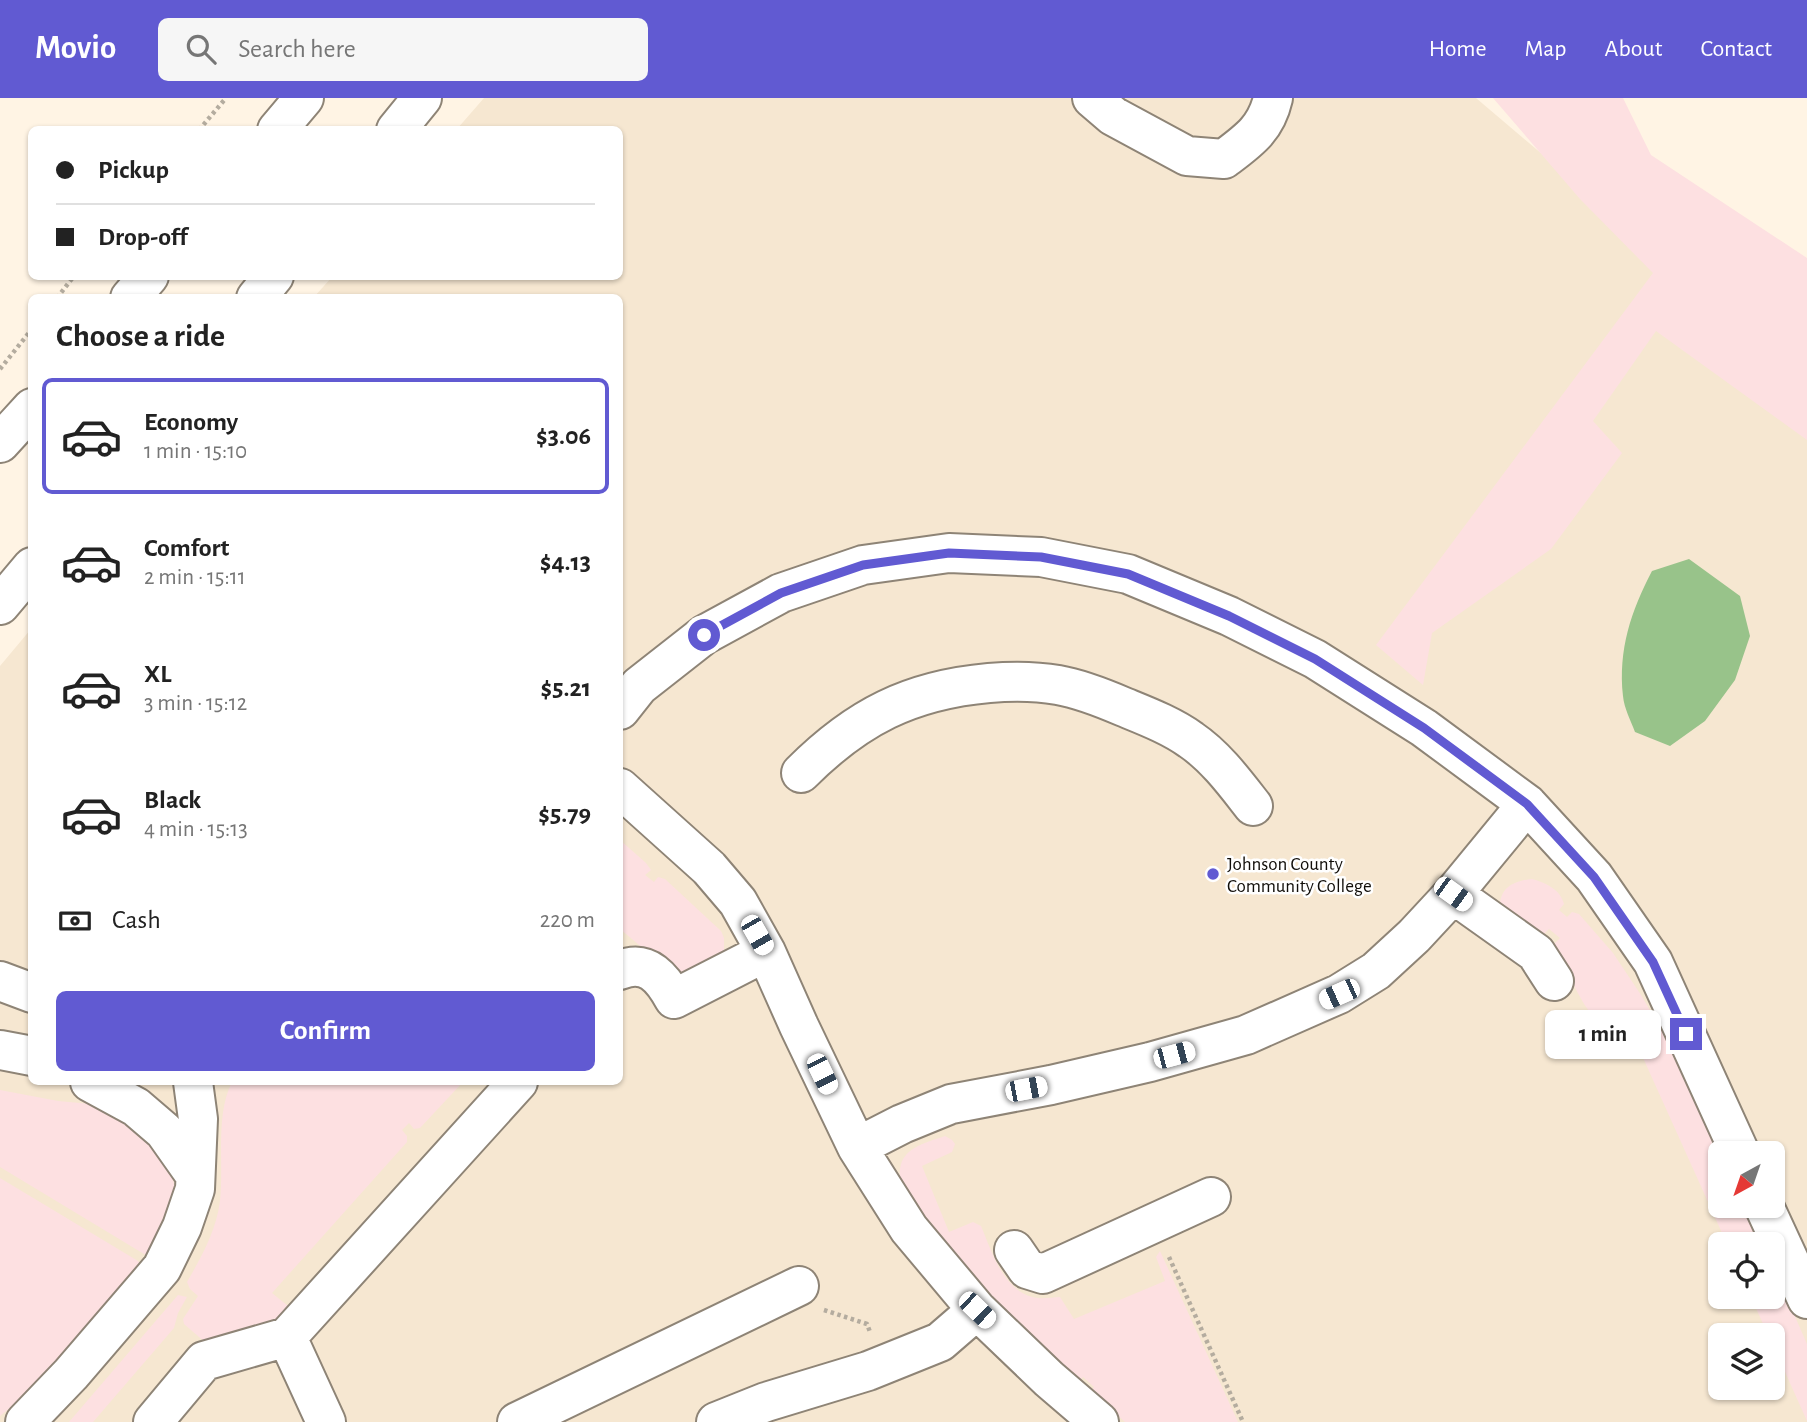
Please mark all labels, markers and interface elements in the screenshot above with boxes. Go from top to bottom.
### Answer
search box [158,18,648,81]
icon: search [182,30,220,68]
text: Movio [35,32,116,65]
text: Search here [238,36,356,62]
text: Home [1429,37,1487,61]
text: Map [1525,37,1567,61]
text: About [1605,37,1662,61]
text: Contact [1700,37,1772,61]
text: Pickup [98,157,169,183]
text: Drop-off [98,224,187,250]
text: Choose a ride [56,320,225,352]
icon: car [60,405,123,468]
text: Economy [144,409,238,435]
text: $3.06 [536,423,591,449]
text: 1 min · 15:10 [144,440,247,463]
icon: car [60,531,123,594]
text: Comfort [144,535,229,561]
text: $4.13 [540,549,591,575]
text: 2 min · 15:11 [144,566,246,589]
route start [688,619,720,651]
icon: car [60,657,123,720]
text: XL [144,661,171,687]
text: $5.21 [541,675,591,701]
text: 3 min · 15:12 [144,692,247,715]
icon: car [60,783,123,846]
text: Black [144,787,201,813]
text: $5.79 [538,801,591,827]
text: 4 min · 15:13 [144,818,248,841]
place label: Johnson County Community College [1227,855,1372,896]
marker: Johnson County Community College [1205,866,1221,882]
car [1430,873,1477,915]
icon: cash [56,902,94,940]
text: Cash [112,907,161,933]
text: 220 m [540,909,595,932]
car [738,912,777,958]
car [1316,976,1363,1012]
button: Confirm [56,991,595,1071]
callout: 1 min [1546,1010,1662,1058]
route end [1670,1018,1702,1050]
text: 1 min [1579,1023,1627,1046]
car [1151,1039,1198,1071]
car [804,1051,841,1097]
car [1004,1075,1049,1103]
north arrow [1708,1141,1785,1218]
map controls [1708,1141,1785,1400]
button: locate [1708,1232,1785,1309]
car [955,1288,1000,1332]
button: layers [1708,1323,1785,1400]

